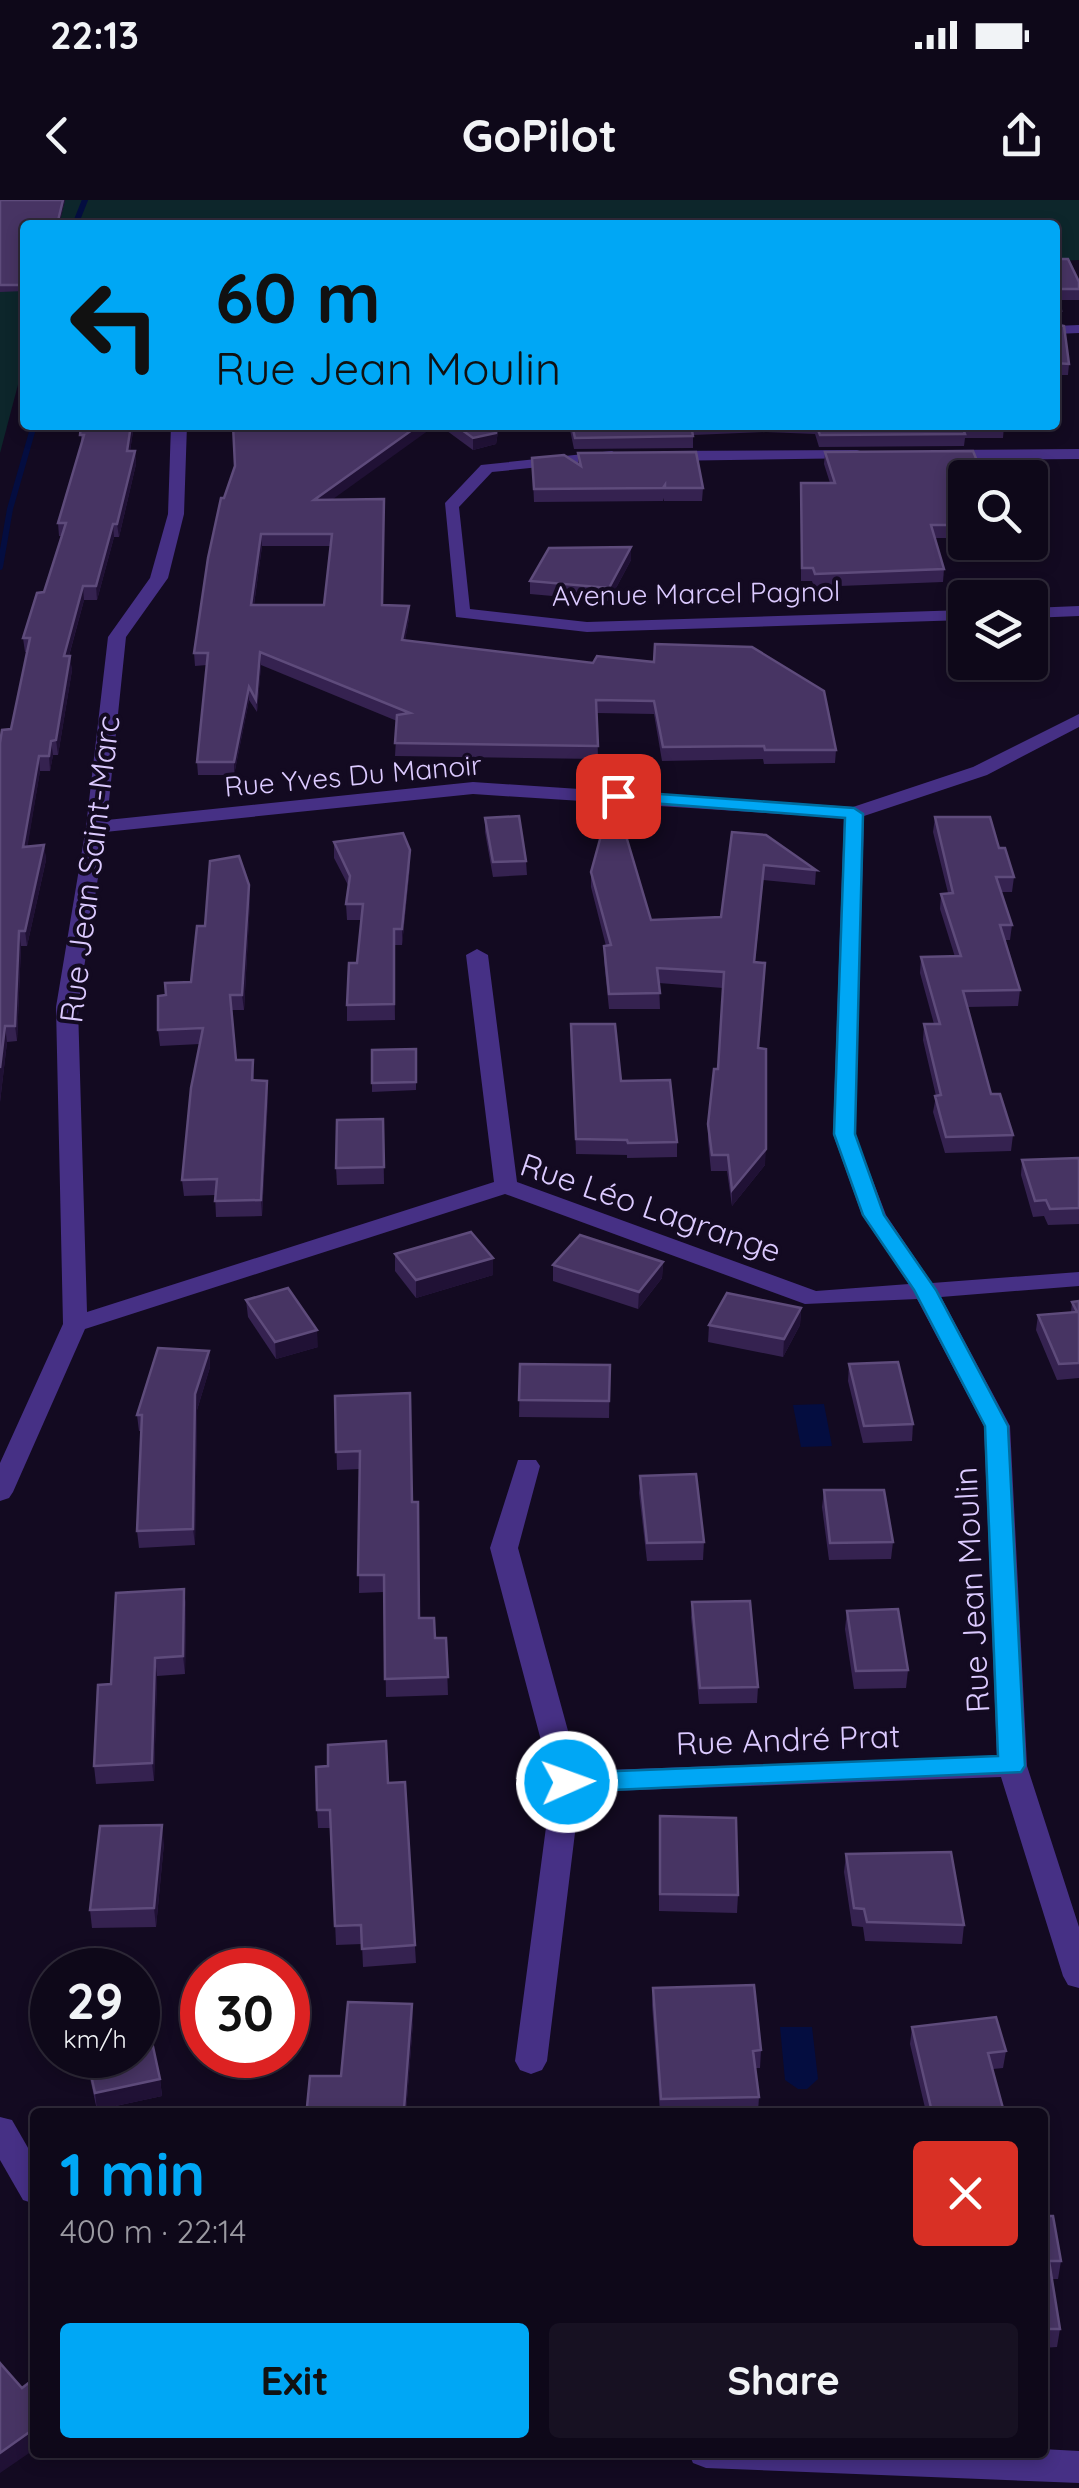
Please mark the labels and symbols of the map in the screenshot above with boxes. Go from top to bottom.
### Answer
street label: Avenue Marcel Pagnol [551,573,841,613]
street label: Rue Jean Saint-Marc [50,713,128,1025]
street label: Rue Yves Du Manoir [223,746,483,804]
pin [576,754,661,839]
street label: Rue Léo Lagrange [515,1144,787,1270]
street label: Rue Jean Moulin [945,1466,997,1714]
street label: Rue André Prat [675,1715,901,1763]
position arrow [515,1730,619,1834]
speed limit sign: 30 [180,1948,310,2078]

